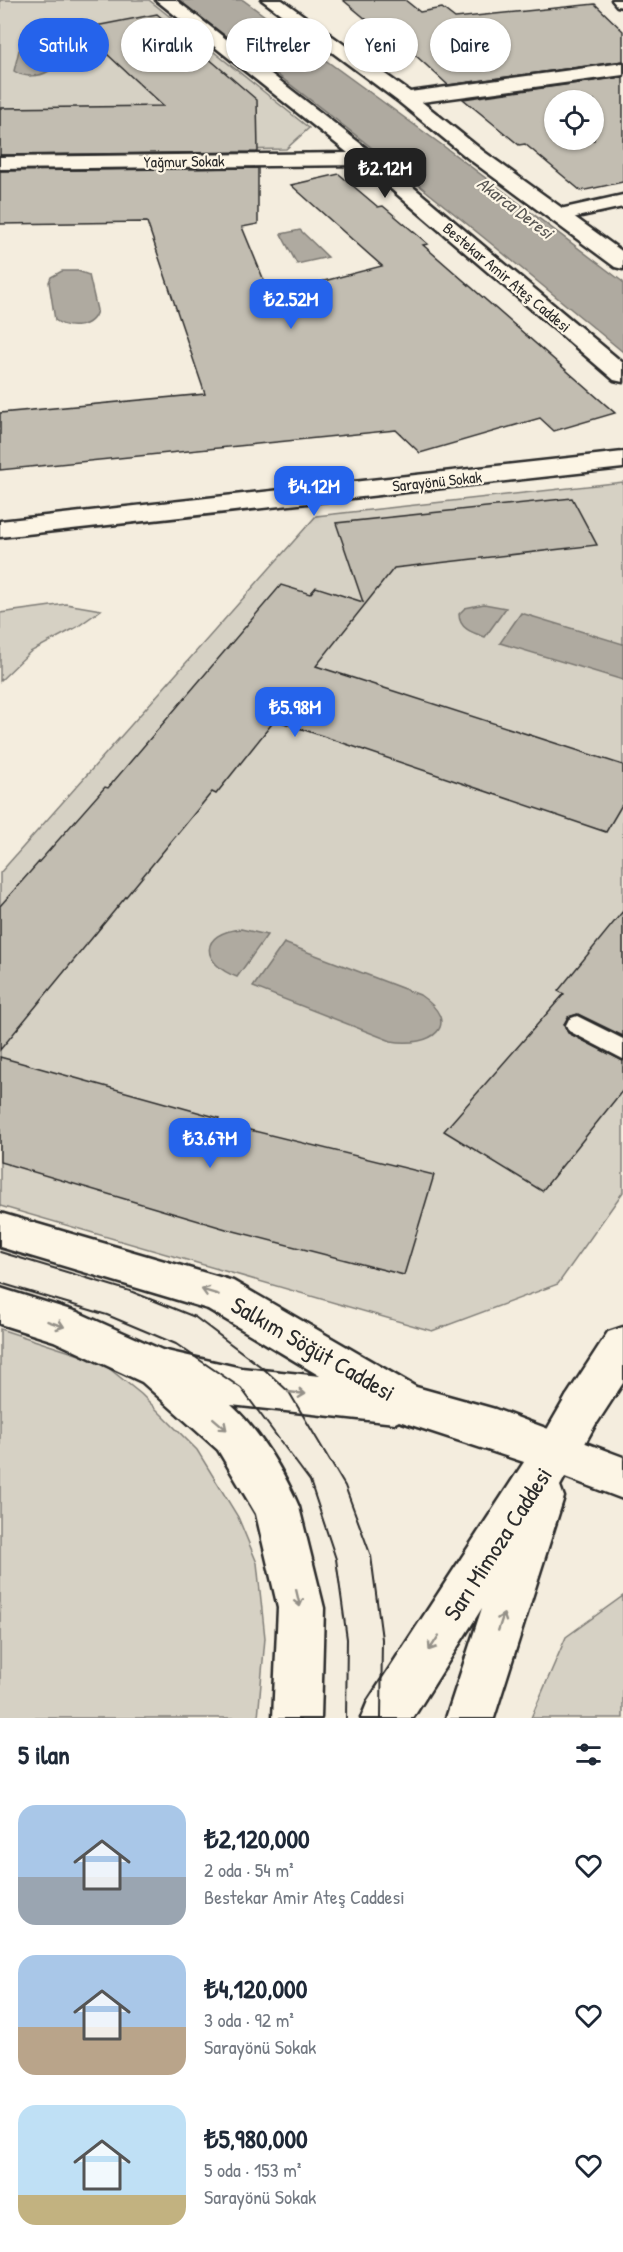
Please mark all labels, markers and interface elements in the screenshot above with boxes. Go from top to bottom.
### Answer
chip: Satılık [18,18,109,72]
chip: Kiralık [121,18,214,72]
chip: Filtreler [226,18,332,72]
chip: Yeni [344,18,418,72]
chip: Daire [430,18,511,72]
map controls [544,90,604,150]
button: locate [544,90,604,150]
pin: ₺2.12M [336,148,434,199]
street label: Yağmur Sokak [143,149,225,173]
text: ₺2.12M [358,154,412,181]
water label: Akarca Deresi [472,171,560,246]
street label: Bestekar Amir Ateş Caddesi [438,217,576,337]
pin: ₺2.52M [242,279,340,330]
text: ₺2.52M [264,285,318,312]
street label: Sarayönü Sokak [391,465,483,497]
pin: ₺4.12M [265,466,363,517]
text: ₺4.12M [288,472,340,499]
pin: ₺5.98M [246,687,344,738]
text: ₺5.98M [269,693,321,720]
pin: ₺3.67M [161,1118,259,1169]
text: ₺3.67M [183,1124,237,1151]
one-way arrow [200,1286,219,1297]
street label: Salkım Söğüt Caddesi [226,1288,401,1408]
one-way arrow [46,1319,65,1330]
one-way arrow [286,1388,306,1399]
one-way arrow [212,1417,227,1431]
street label: Sarı Mimoza Caddesi [436,1461,559,1626]
one-way arrow [293,1588,305,1607]
one-way arrow [497,1613,508,1632]
one-way arrow [427,1634,439,1651]
text: 5 ilan [18,1737,70,1772]
icon: filters [572,1738,605,1771]
text: ₺2,120,000 [204,1821,310,1856]
icon: home [66,1829,138,1901]
icon: heart [572,1849,605,1882]
text: 2 oda · 54 m² [204,1856,294,1883]
text: Bestekar Amir Ateş Caddesi [204,1883,405,1910]
text: ₺4,120,000 [204,1971,307,2006]
icon: home [66,1979,138,2051]
icon: heart [572,1999,605,2032]
text: 3 oda · 92 m² [204,2006,294,2033]
text: Sarayönü Sokak [204,2033,316,2060]
text: ₺5,980,000 [204,2121,308,2156]
icon: home [66,2129,138,2201]
icon: heart [572,2149,605,2182]
text: 5 oda · 153 m² [204,2156,301,2183]
text: Sarayönü Sokak [204,2183,316,2210]

